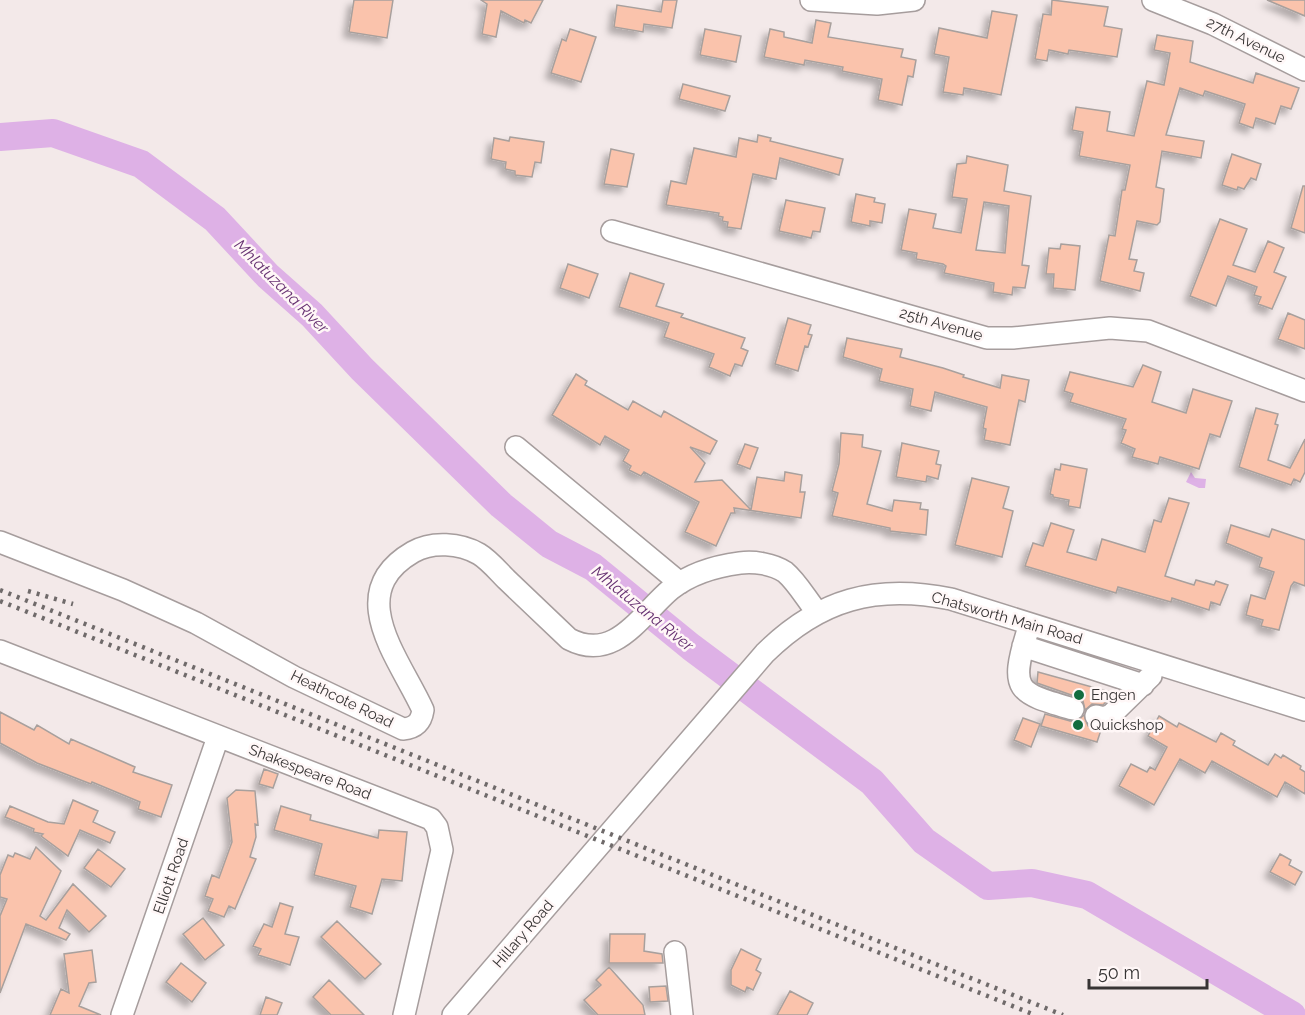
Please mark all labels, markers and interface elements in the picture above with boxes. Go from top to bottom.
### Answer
street label: 27th Avenue [1204,13,1289,67]
water label: Mhlatuzana River [231,235,333,338]
street label: 25th Avenue [897,304,985,345]
water label: Mhlatuzana River [588,562,698,655]
street label: Chatsworth Main Road [930,588,1084,648]
street label: Heathcote Road [288,666,396,732]
place label: Engen [1091,686,1136,704]
marker: Engen [1072,688,1086,702]
place label: Quickshop [1090,716,1164,734]
marker: Quickshop [1071,718,1085,732]
street label: Shakespeare Road [246,740,374,804]
street label: Elliott Road [150,836,192,916]
street label: Hillary Road [489,897,557,971]
scale bar [1089,952,1208,990]
text: 50 m [1098,962,1140,983]

